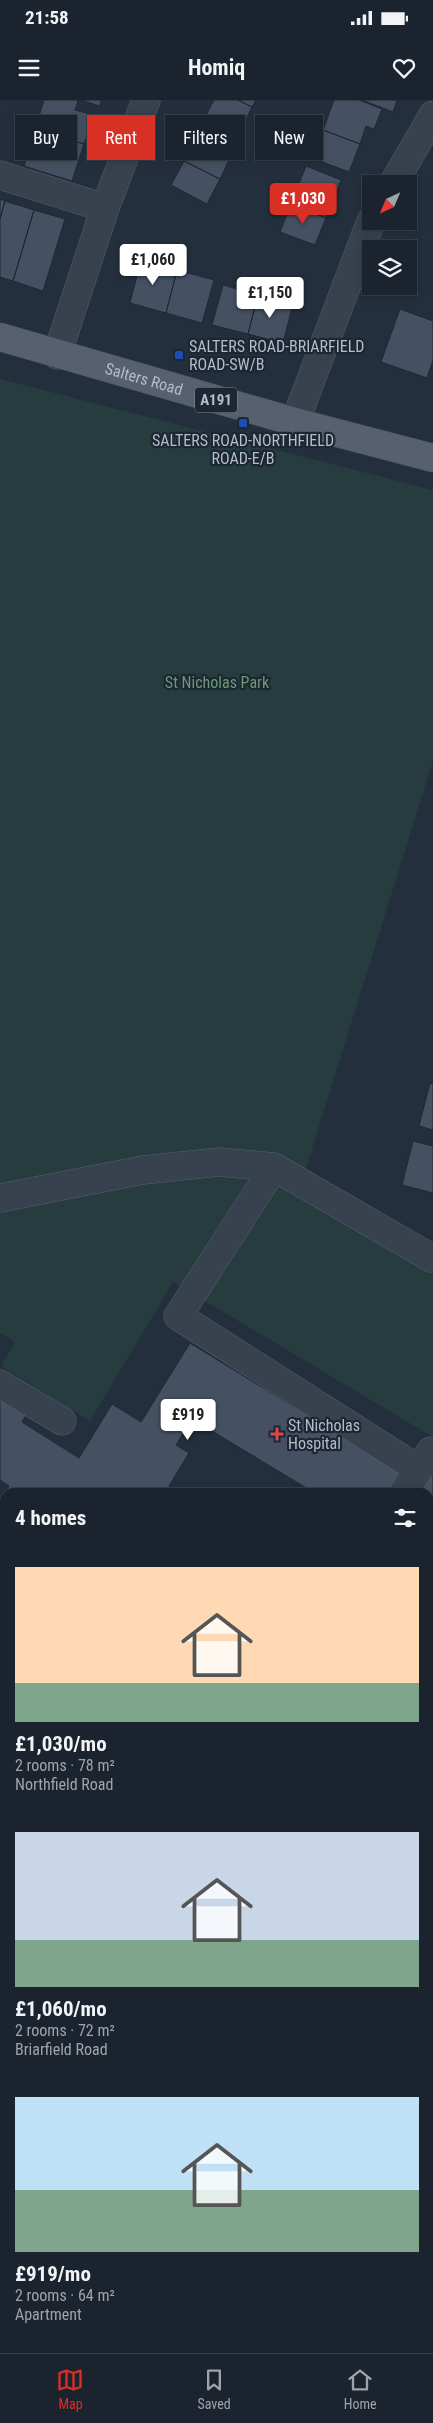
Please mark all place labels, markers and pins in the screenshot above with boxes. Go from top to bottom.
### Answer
pin: £1,030 [262,182,344,225]
pin: £1,060 [112,244,194,286]
pin: £1,150 [229,276,311,319]
place label: SALTERS ROAD-BRIARFIELD ROAD-SW/B [189,337,364,374]
marker: SALTERS ROAD-BRIARFIELD ROAD-SW/B [173,349,185,361]
marker: SALTERS ROAD-NORTHFIELD ROAD-E/B [237,417,249,429]
place label: SALTERS ROAD-NORTHFIELD ROAD-E/B [152,431,334,468]
pin: £919 [158,1398,218,1441]
place label: St Nicholas Hospital [288,1416,360,1453]
marker: St Nicholas Hospital [270,1427,284,1441]

